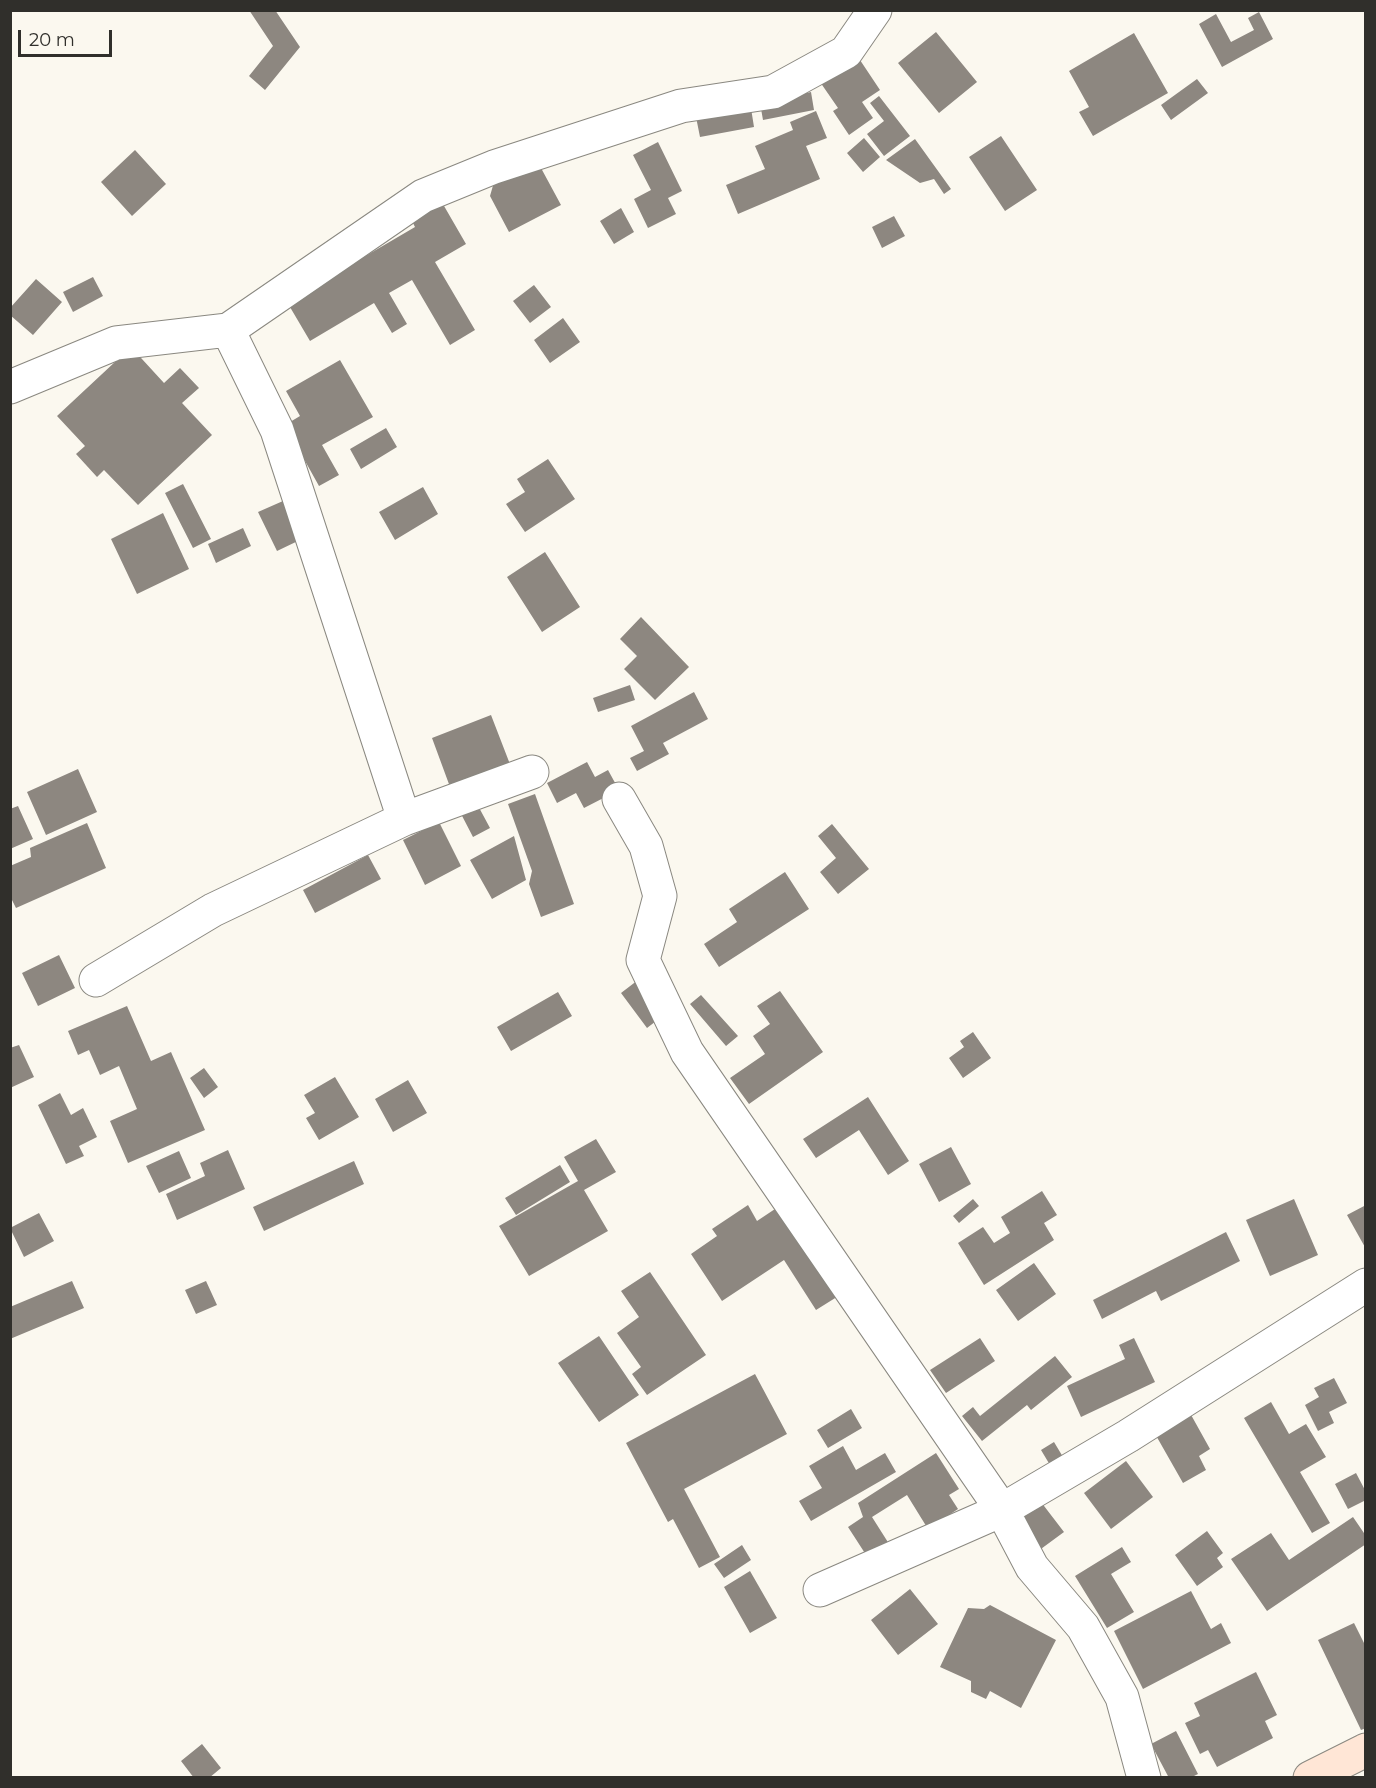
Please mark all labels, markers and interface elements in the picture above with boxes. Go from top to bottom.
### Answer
scale bar [21,18,116,56]
text: 20 m [29,29,75,51]

